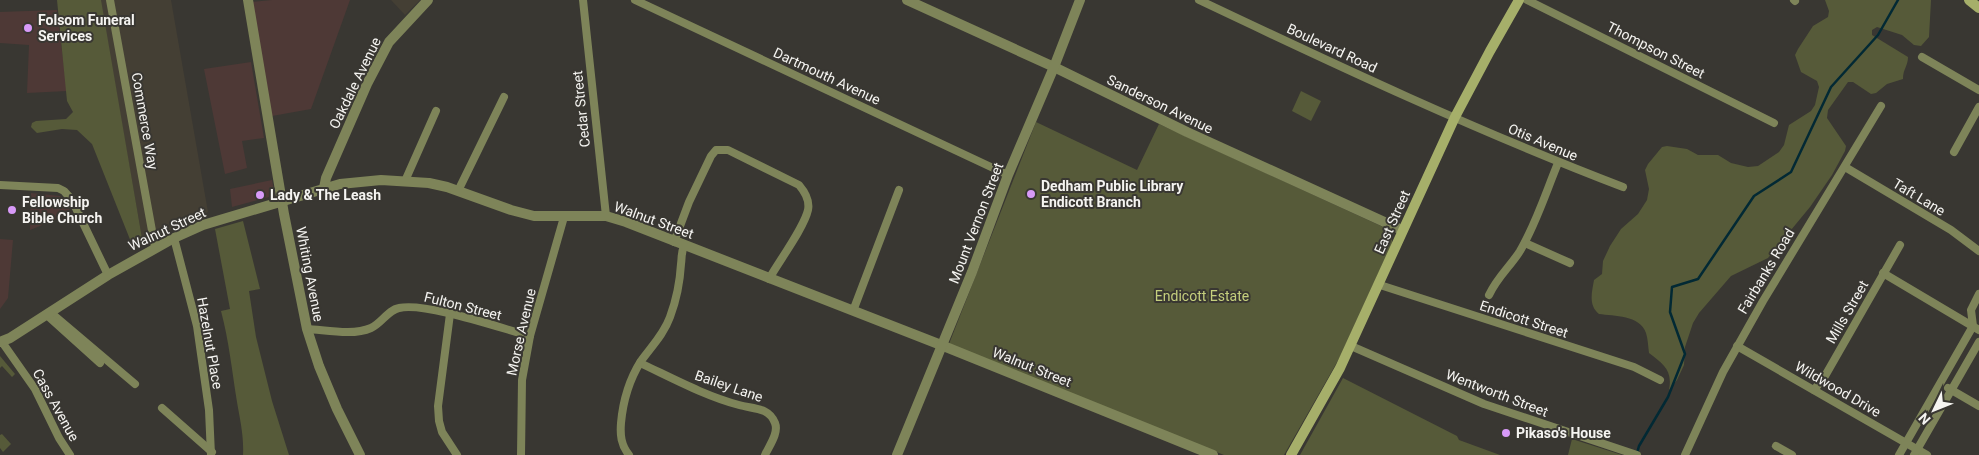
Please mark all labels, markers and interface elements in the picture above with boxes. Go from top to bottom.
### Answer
place label: Folsom Funeral Services [38,12,135,44]
street label: Thompson Street [1604,18,1708,82]
street label: Boulevard Road [1284,20,1380,76]
marker: Folsom Funeral Services [22,22,34,34]
street label: Oakdale Avenue [326,35,384,131]
street label: Dartmouth Avenue [771,44,883,108]
street label: Cedar Street [569,69,593,148]
street label: Commerce Way [129,71,161,171]
street label: Sanderson Avenue [1104,71,1216,137]
street label: Otis Avenue [1506,120,1580,164]
street label: Mount Vernon Street [946,160,1007,286]
street label: Taft Lane [1890,175,1948,219]
place label: Dedham Public Library Endicott Branch [1041,178,1184,210]
place label: Lady & The Leash [270,187,381,203]
street label: East Street [1371,187,1413,256]
marker: Dedham Public Library Endicott Branch [1025,188,1037,200]
marker: Lady & The Leash [254,189,266,201]
place label: Fellowship Bible Church [22,194,102,226]
street label: Walnut Street [612,198,696,242]
marker: Fellowship Bible Church [6,204,18,216]
street label: Walnut Street [126,204,209,254]
street label: Whiting Avenue [293,225,327,323]
street label: Fairbanks Road [1734,226,1798,316]
street label: Mills Street [1823,277,1872,346]
street label: Morse Avenue [503,287,539,377]
park label: Endicott Estate [1155,288,1249,304]
street label: Fulton Street [423,289,504,323]
street label: Hazelnut Place [194,296,226,390]
street label: Endicott Street [1478,297,1571,341]
street label: Walnut Street [990,344,1074,390]
street label: Wildwood Drive [1792,358,1884,420]
street label: Cass Avenue [30,366,82,444]
street label: Wentworth Street [1444,366,1551,420]
street label: Bailey Lane [693,367,765,405]
north arrow [1909,385,1959,435]
text: N [1915,410,1934,428]
place label: Pikaso's House [1516,425,1611,441]
marker: Pikaso's House [1500,427,1512,439]

